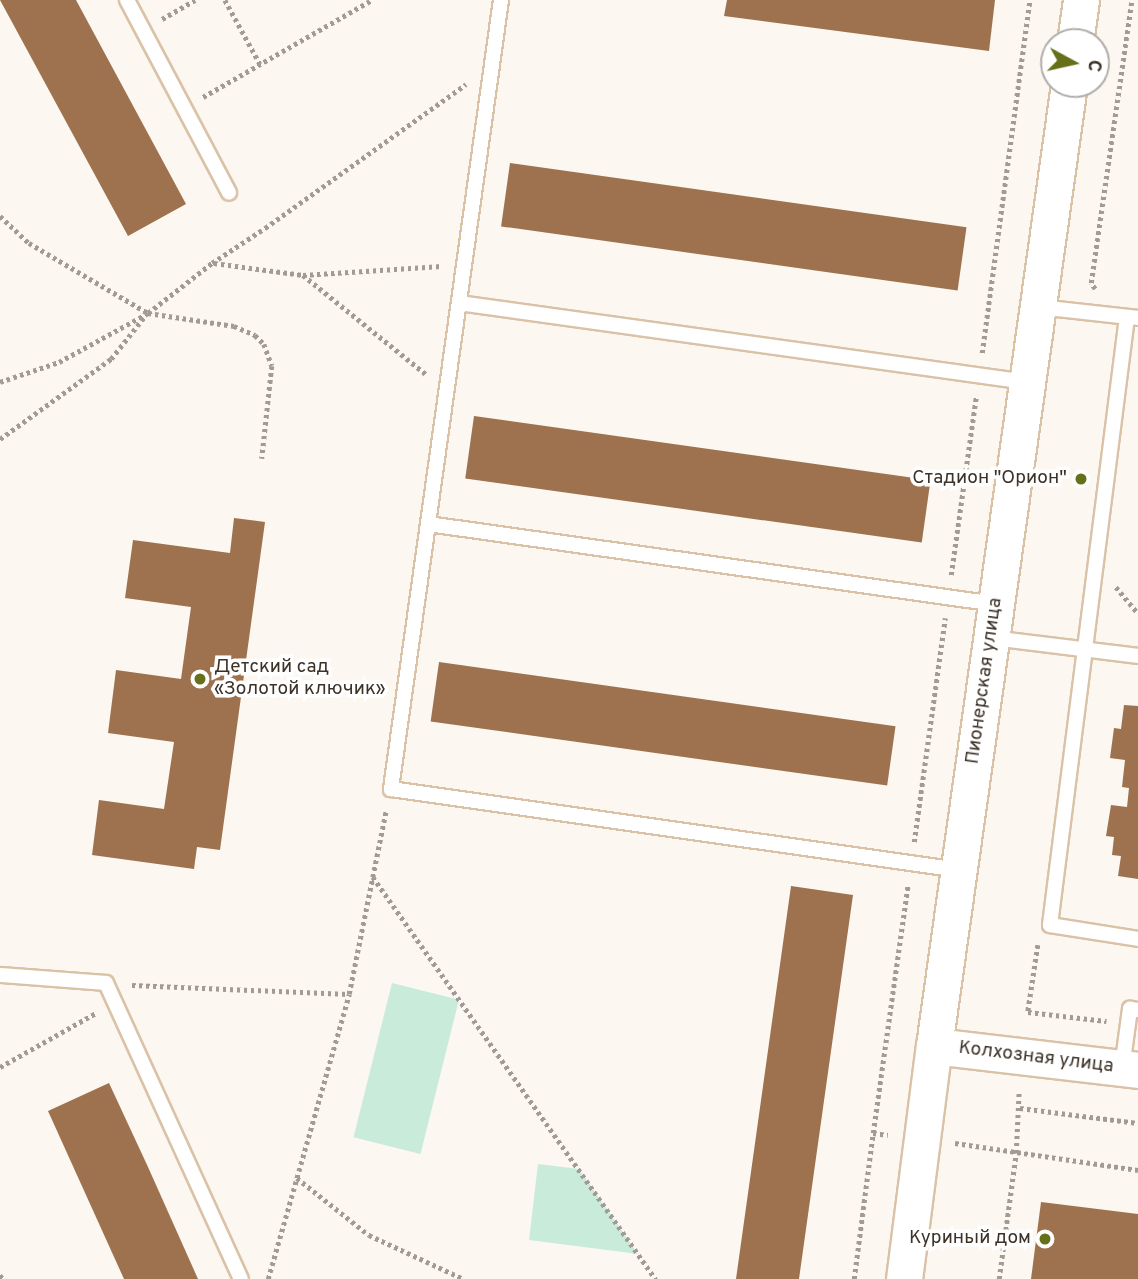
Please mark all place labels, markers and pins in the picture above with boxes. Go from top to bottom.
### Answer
place label: Стадион "Орион" [912,468,1067,490]
marker: Стадион "Орион" [1073,471,1089,487]
place label: Детский сад «Золотой ключик» [214,657,386,701]
marker: Детский сад «Золотой ключик» [192,671,208,687]
place label: Куриный дом [909,1228,1031,1250]
marker: Куриный дом [1037,1231,1053,1247]

